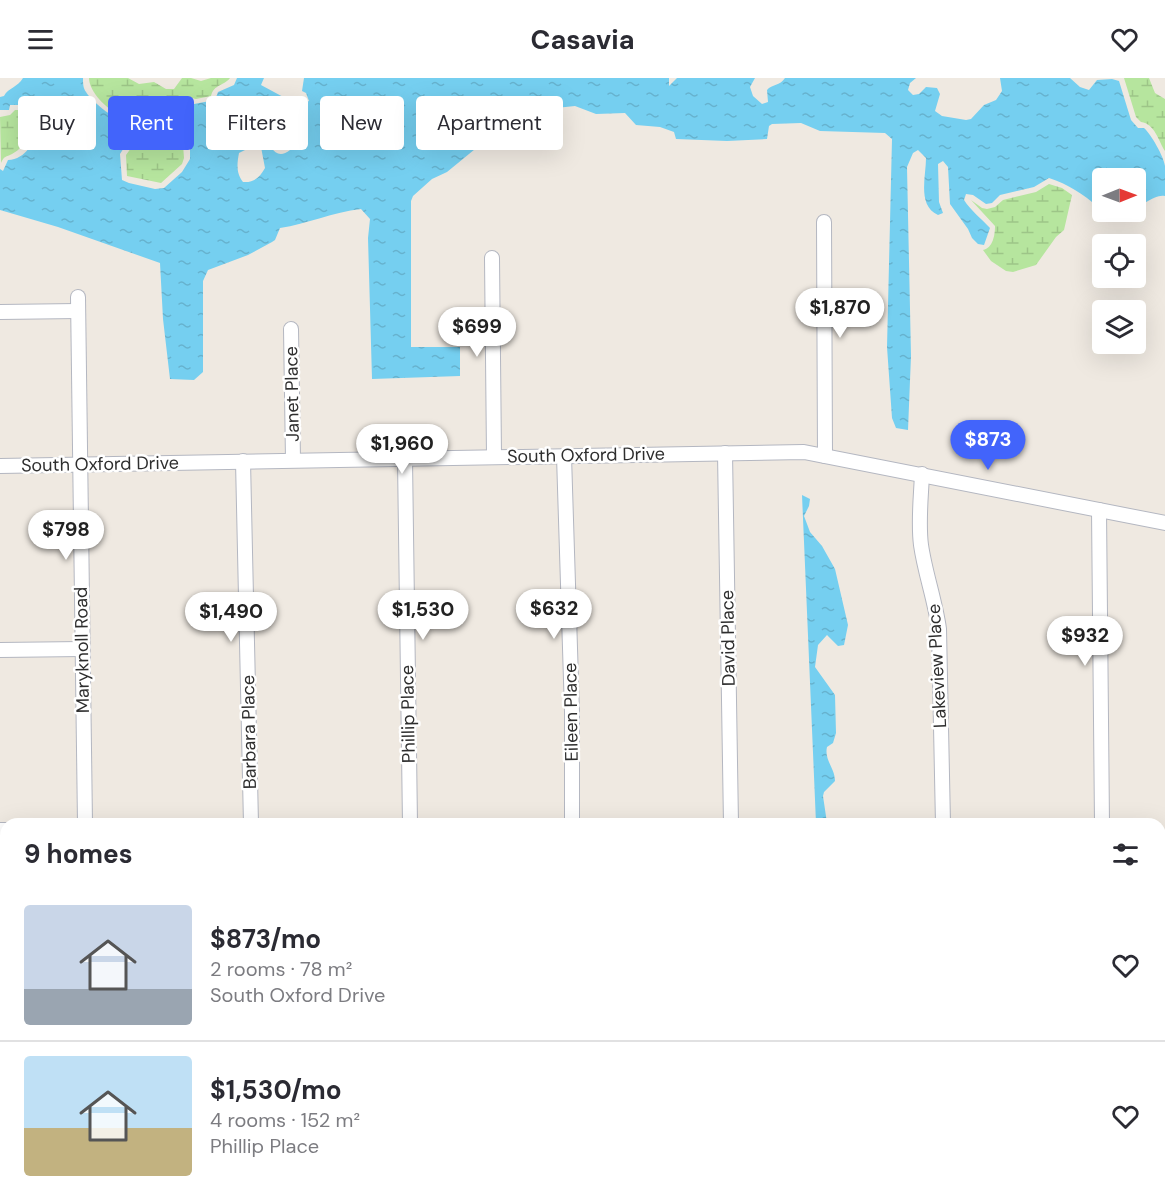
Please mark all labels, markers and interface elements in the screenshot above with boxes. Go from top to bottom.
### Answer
text: Casavia [530,22,635,57]
icon: menu [24,23,57,56]
icon: heart [1108,23,1141,56]
chip: Buy [18,96,96,150]
chip: Rent [108,96,194,150]
chip: Filters [206,96,308,150]
chip: New [320,96,404,150]
chip: Apartment [416,96,563,150]
north arrow [1092,168,1146,222]
map controls [1092,168,1146,354]
button: locate [1092,234,1146,288]
pin: $1,870 [791,288,889,339]
text: $1,870 [809,294,871,320]
button: layers [1092,300,1146,354]
pin: $699 [441,307,513,358]
text: $699 [452,313,502,339]
street label: Janet Place [279,346,305,442]
pin: $873 [952,420,1024,471]
pin: $1,960 [353,424,451,475]
text: $873 [964,426,1012,452]
text: $1,960 [370,430,434,456]
street label: South Oxford Drive [507,442,665,468]
street label: South Oxford Drive [21,451,179,477]
pin: $798 [30,510,102,561]
text: $798 [42,516,90,542]
street label: Maryknoll Road [69,587,95,713]
pin: $632 [518,589,590,640]
pin: $1,530 [374,590,472,641]
street label: David Place [715,590,741,686]
pin: $1,490 [182,592,280,643]
text: $632 [530,595,578,621]
text: $1,530 [392,596,454,622]
text: $1,490 [199,598,263,624]
street label: Lakeview Place [922,603,952,729]
pin: $932 [1049,616,1121,667]
text: $932 [1061,622,1109,648]
street label: Eileen Place [558,662,584,762]
street label: Phillip Place [395,665,421,763]
street label: Barbara Place [236,675,262,789]
text: 9 homes [24,837,133,871]
icon: filters [1109,838,1142,871]
text: $873/mo [210,922,321,956]
icon: home [72,929,144,1001]
icon: heart [1109,949,1142,982]
text: 2 rooms · 78 m² [210,956,352,982]
text: South Oxford Drive [210,982,385,1008]
text: $1,530/mo [210,1073,342,1107]
icon: home [72,1080,144,1152]
icon: heart [1109,1100,1142,1133]
text: 4 rooms · 152 m² [210,1107,360,1133]
text: Phillip Place [210,1133,319,1159]

